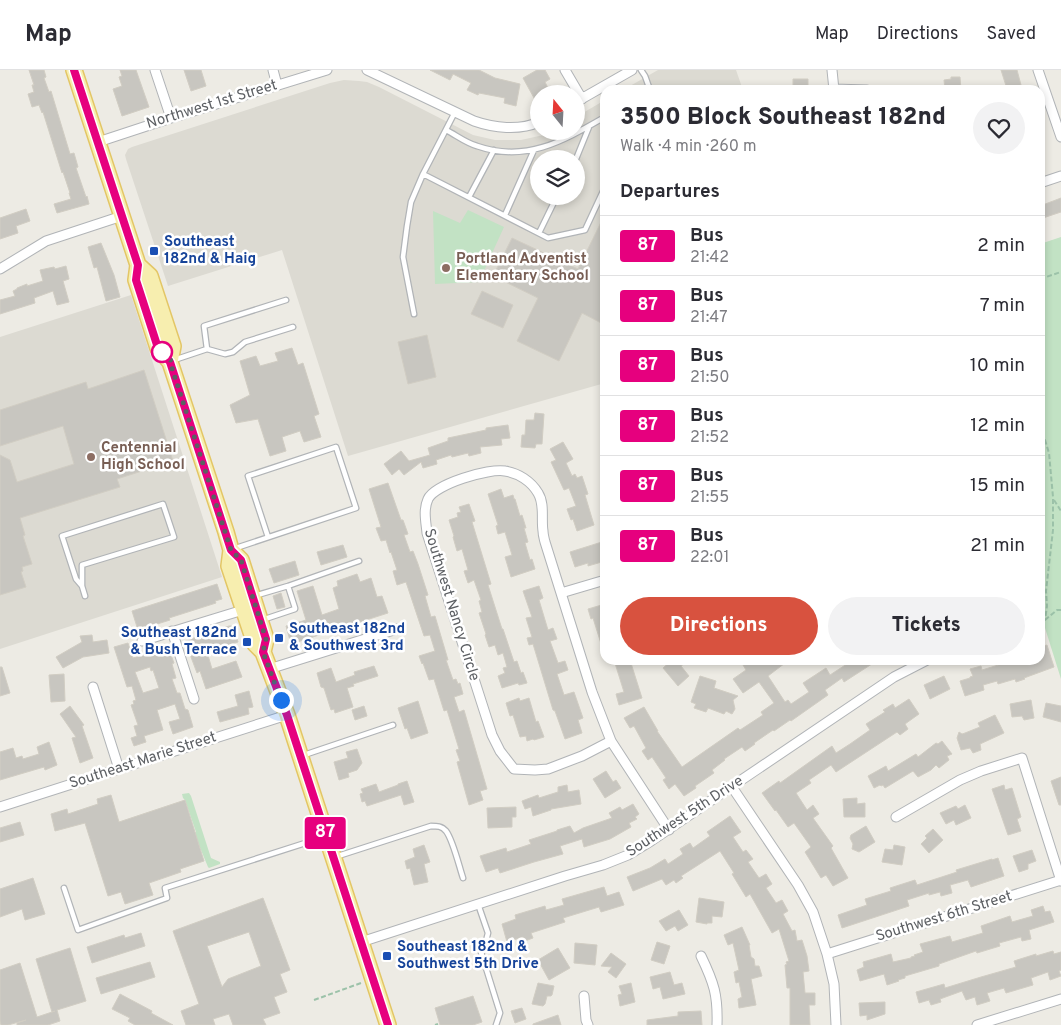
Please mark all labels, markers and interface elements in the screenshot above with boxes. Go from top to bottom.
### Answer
text: Map [25,20,72,50]
text: Map [815,23,849,46]
text: Directions [877,23,959,46]
text: Saved [987,23,1036,46]
street label: Northwest 1st Street [144,76,280,134]
north arrow [530,85,585,140]
map controls [530,85,585,205]
button: heart [973,102,1025,154]
text: 3500 Block Southeast 182nd [620,103,946,133]
text: Walk · 4 min · 260 m [620,137,756,157]
button: layers [530,150,585,205]
text: Departures [620,180,720,204]
text: Bus [690,224,724,248]
place label: Southeast 182nd & Haig [164,233,256,269]
text: 87 [637,234,658,257]
text: 2 min [977,234,1025,258]
marker: Southeast 182nd & Haig [148,245,160,257]
text: 21:42 [690,248,729,268]
place label: Portland Adventist Elementary School [456,250,589,286]
marker: Portland Adventist Elementary School [440,262,452,274]
text: Bus [690,284,724,308]
text: 87 [637,294,658,317]
text: 7 min [980,294,1025,318]
text: 21:47 [690,308,728,328]
unlabelled marker [151,341,173,363]
text: Bus [690,344,724,368]
text: 87 [637,354,658,377]
text: 10 min [970,354,1025,378]
text: 21:50 [690,368,730,388]
text: Bus [690,404,724,428]
text: 87 [637,414,658,437]
text: 12 min [970,414,1025,438]
text: 21:52 [690,428,729,448]
place label: Centennial High School [101,439,185,475]
marker: Centennial High School [85,451,97,463]
text: Bus [690,464,724,488]
text: 87 [637,474,658,497]
text: 15 min [970,474,1025,498]
text: 21:55 [690,488,729,508]
text: Bus [690,524,724,548]
street label: Southwest Nancy Circle [419,527,483,683]
text: 87 [637,534,658,557]
text: 21 min [970,534,1025,558]
text: 22:01 [690,548,729,568]
button: Directions [620,597,818,655]
button: Tickets [828,597,1025,655]
place label: Southeast 182nd & Southwest 3rd [289,620,405,656]
place label: Southeast 182nd & Bush Terrace [121,624,237,660]
marker: Southeast 182nd & Southwest 3rd [273,632,285,644]
marker: Southeast 182nd & Bush Terrace [241,636,253,648]
your location [269,688,294,713]
street label: Southeast Marie Street [67,728,219,794]
street label: Southwest 5th Drive [623,772,747,862]
line badge: 87 [302,817,348,849]
text: 87 [315,821,335,844]
street label: Southwest 6th Street [874,887,1014,947]
place label: Southeast 182nd & Southwest 5th Drive [397,938,539,974]
marker: Southeast 182nd & Southwest 5th Drive [381,950,393,962]

